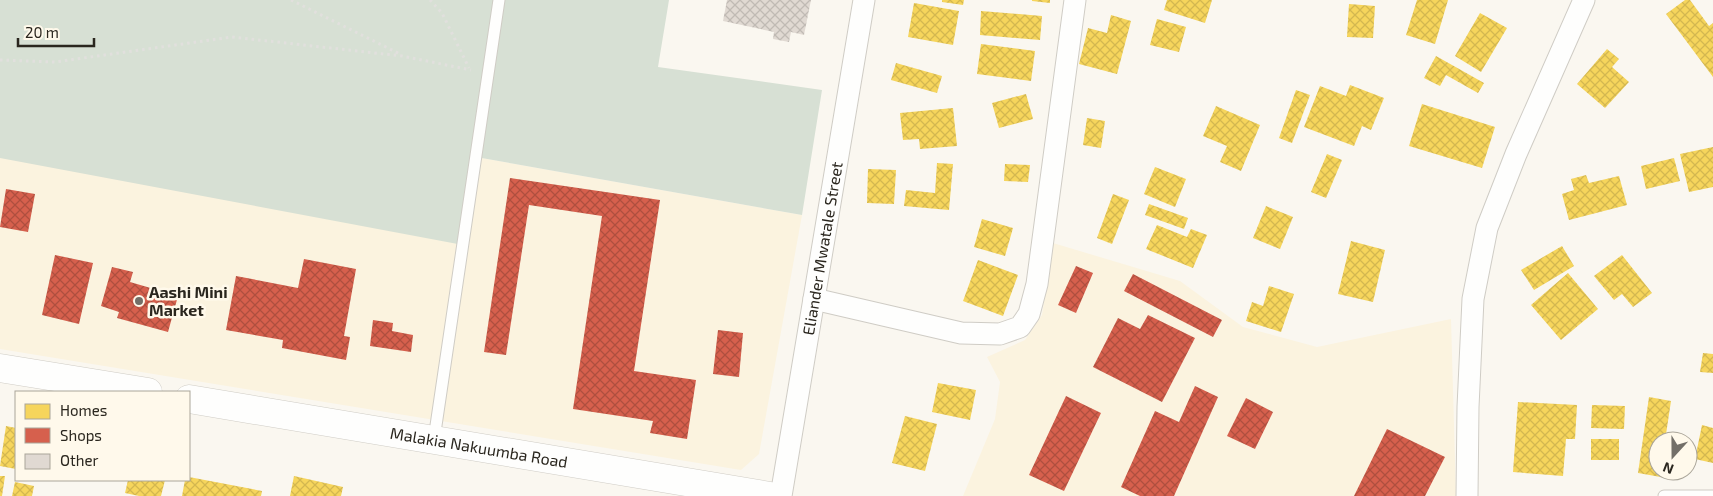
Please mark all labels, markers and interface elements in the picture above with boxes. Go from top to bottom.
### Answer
scale bar [18,15,94,47]
text: 20 m [25,23,59,41]
street label: Eliander Mwatale Street [798,160,846,337]
place label: Aashi Mini Market [149,282,228,319]
marker: Aashi Mini Market [133,295,145,307]
legend [15,391,190,481]
text: Homes [60,401,107,419]
street label: Malakia Nakuumba Road [389,423,569,471]
text: Shops [60,426,102,444]
north arrow [1648,431,1698,481]
text: Other [60,451,99,469]
text: N [1660,459,1676,478]

